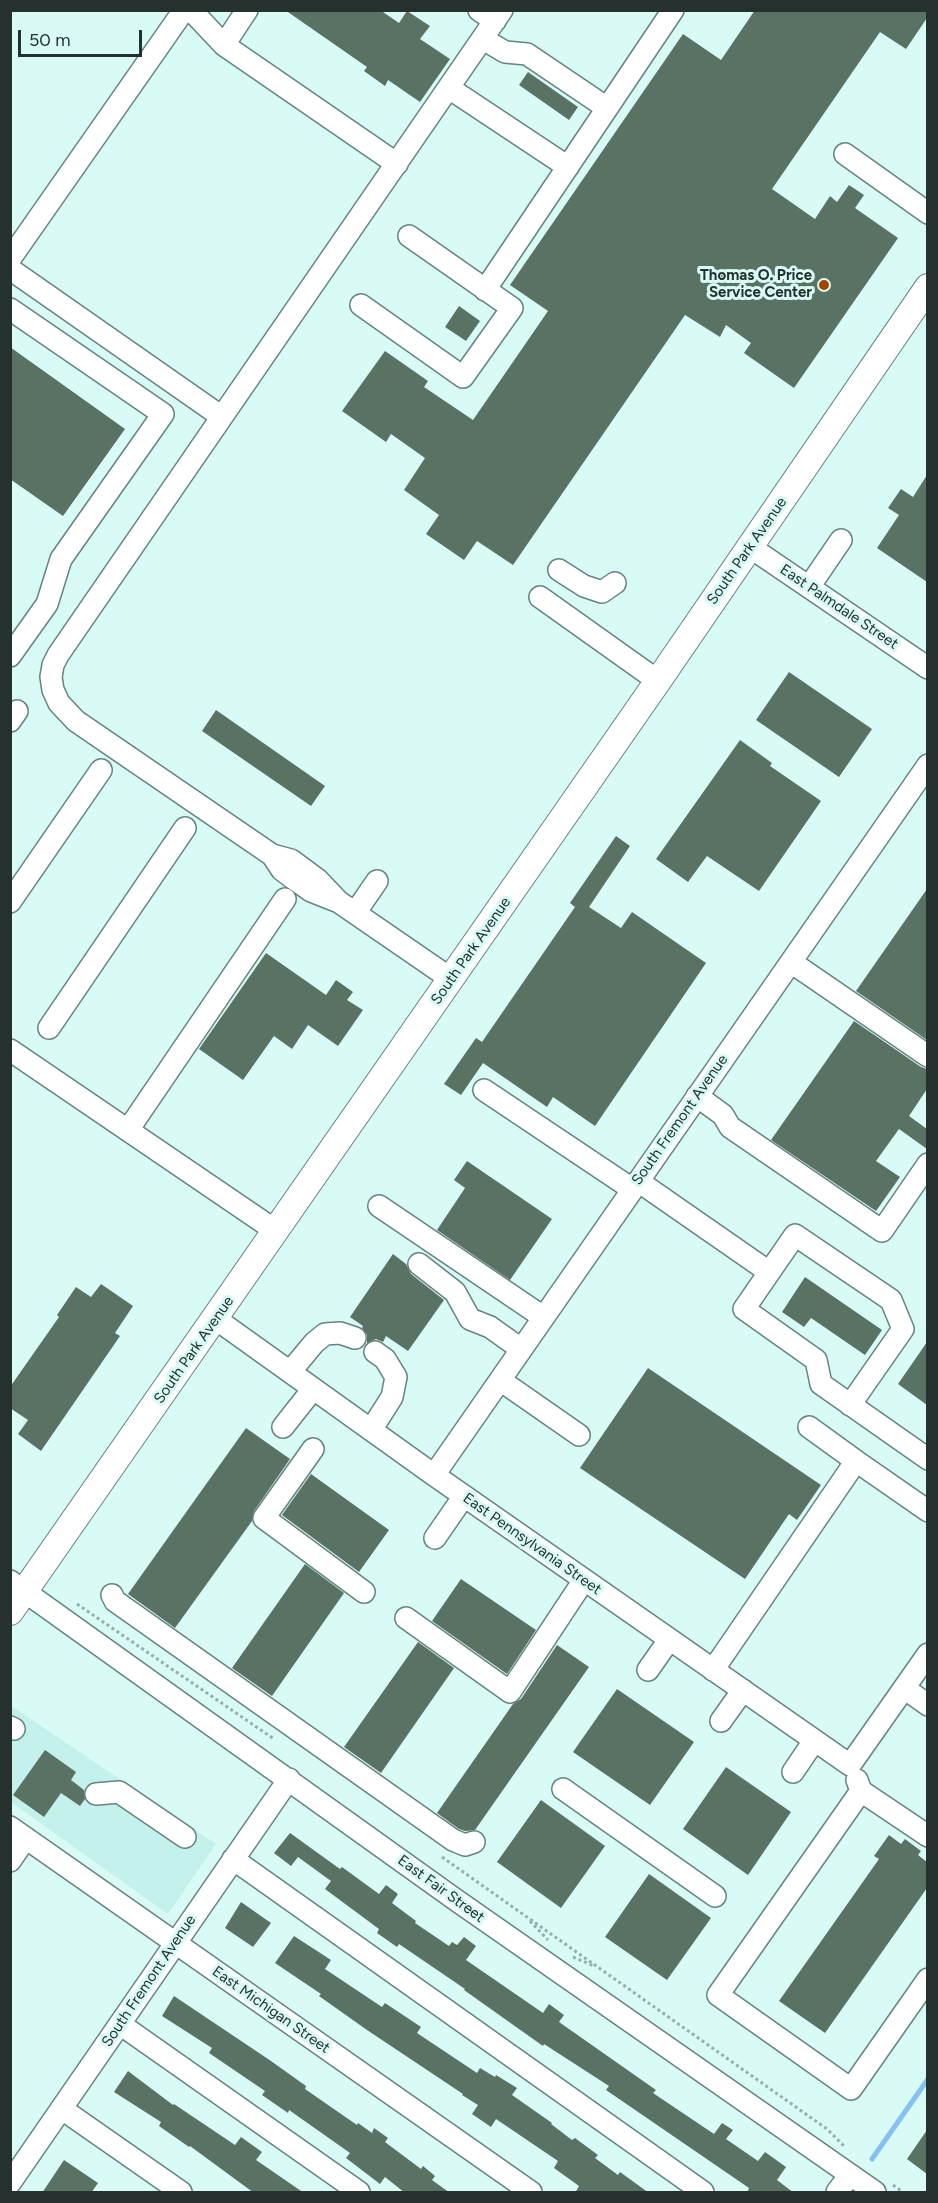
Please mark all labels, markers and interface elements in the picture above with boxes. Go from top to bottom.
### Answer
scale bar [21,18,146,56]
text: 50 m [29,29,71,51]
place label: Thomas O. Price Service Center [700,267,812,302]
marker: Thomas O. Price Service Center [817,278,831,292]
street label: South Park Avenue [703,494,791,608]
street label: East Palmdale Street [776,561,902,653]
street label: South Park Avenue [427,894,515,1008]
street label: South Fremont Avenue [628,1051,732,1189]
street label: South Park Avenue [150,1293,238,1407]
street label: East Pennsylvania Street [459,1489,605,1599]
street label: East Fair Street [394,1851,488,1927]
street label: South Fremont Avenue [98,1912,200,2050]
street label: East Michigan Street [209,1963,333,2057]

